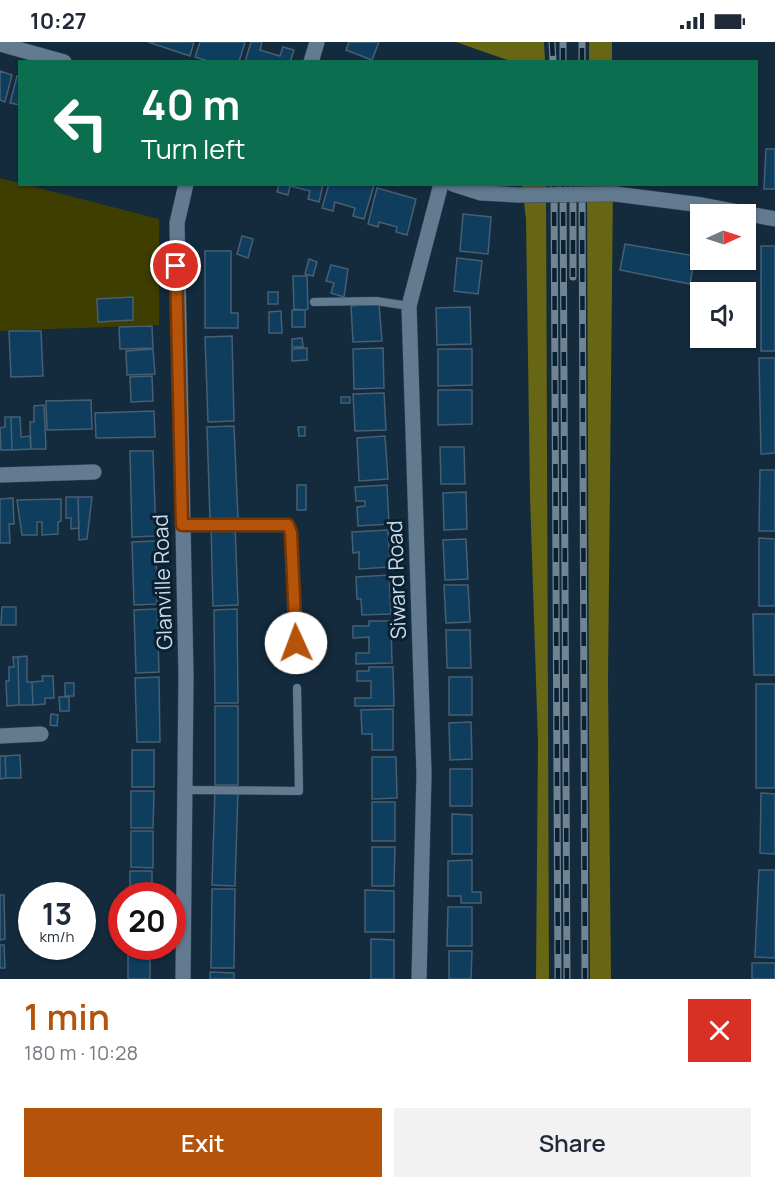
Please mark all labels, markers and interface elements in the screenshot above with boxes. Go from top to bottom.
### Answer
text: 10:27 [30,6,87,36]
text: 40 m [141,75,240,133]
icon: left [42,84,120,162]
text: Turn left [141,130,245,167]
north arrow [690,204,756,270]
map controls [690,204,756,348]
pin [150,240,201,291]
icon: arrive [159,249,192,282]
button: sound [690,282,756,348]
street label: Glanville Road [146,514,178,650]
street label: Siward Road [380,520,412,640]
position arrow [264,611,328,675]
speed limit sign: 20 [108,882,186,960]
text: 13 [42,893,72,934]
text: km/h [40,926,74,947]
text: 1 min [24,992,110,1041]
button: close [688,999,751,1062]
text: 180 m · 10:28 [24,1039,138,1066]
button: Exit [24,1108,382,1177]
button: Share [394,1108,751,1177]

